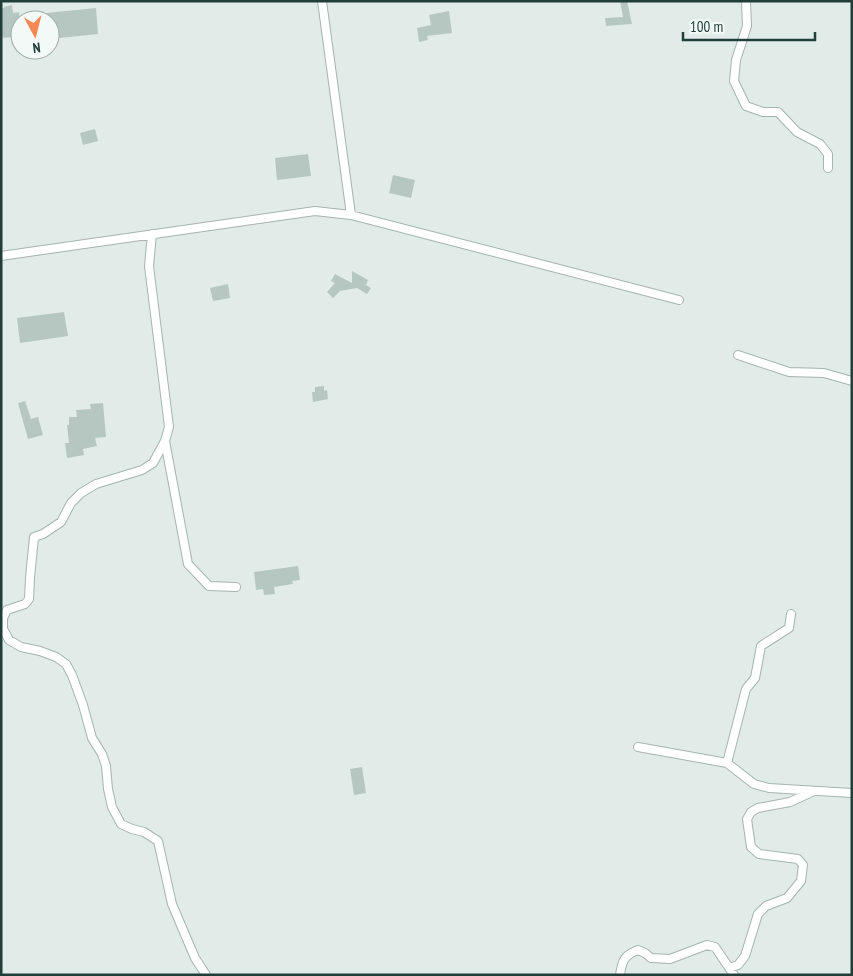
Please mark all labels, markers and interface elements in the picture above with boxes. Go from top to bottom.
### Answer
north arrow [10,10,60,60]
scale bar [683,10,816,42]
text: 100 m [690,17,723,36]
text: N [32,39,41,57]

